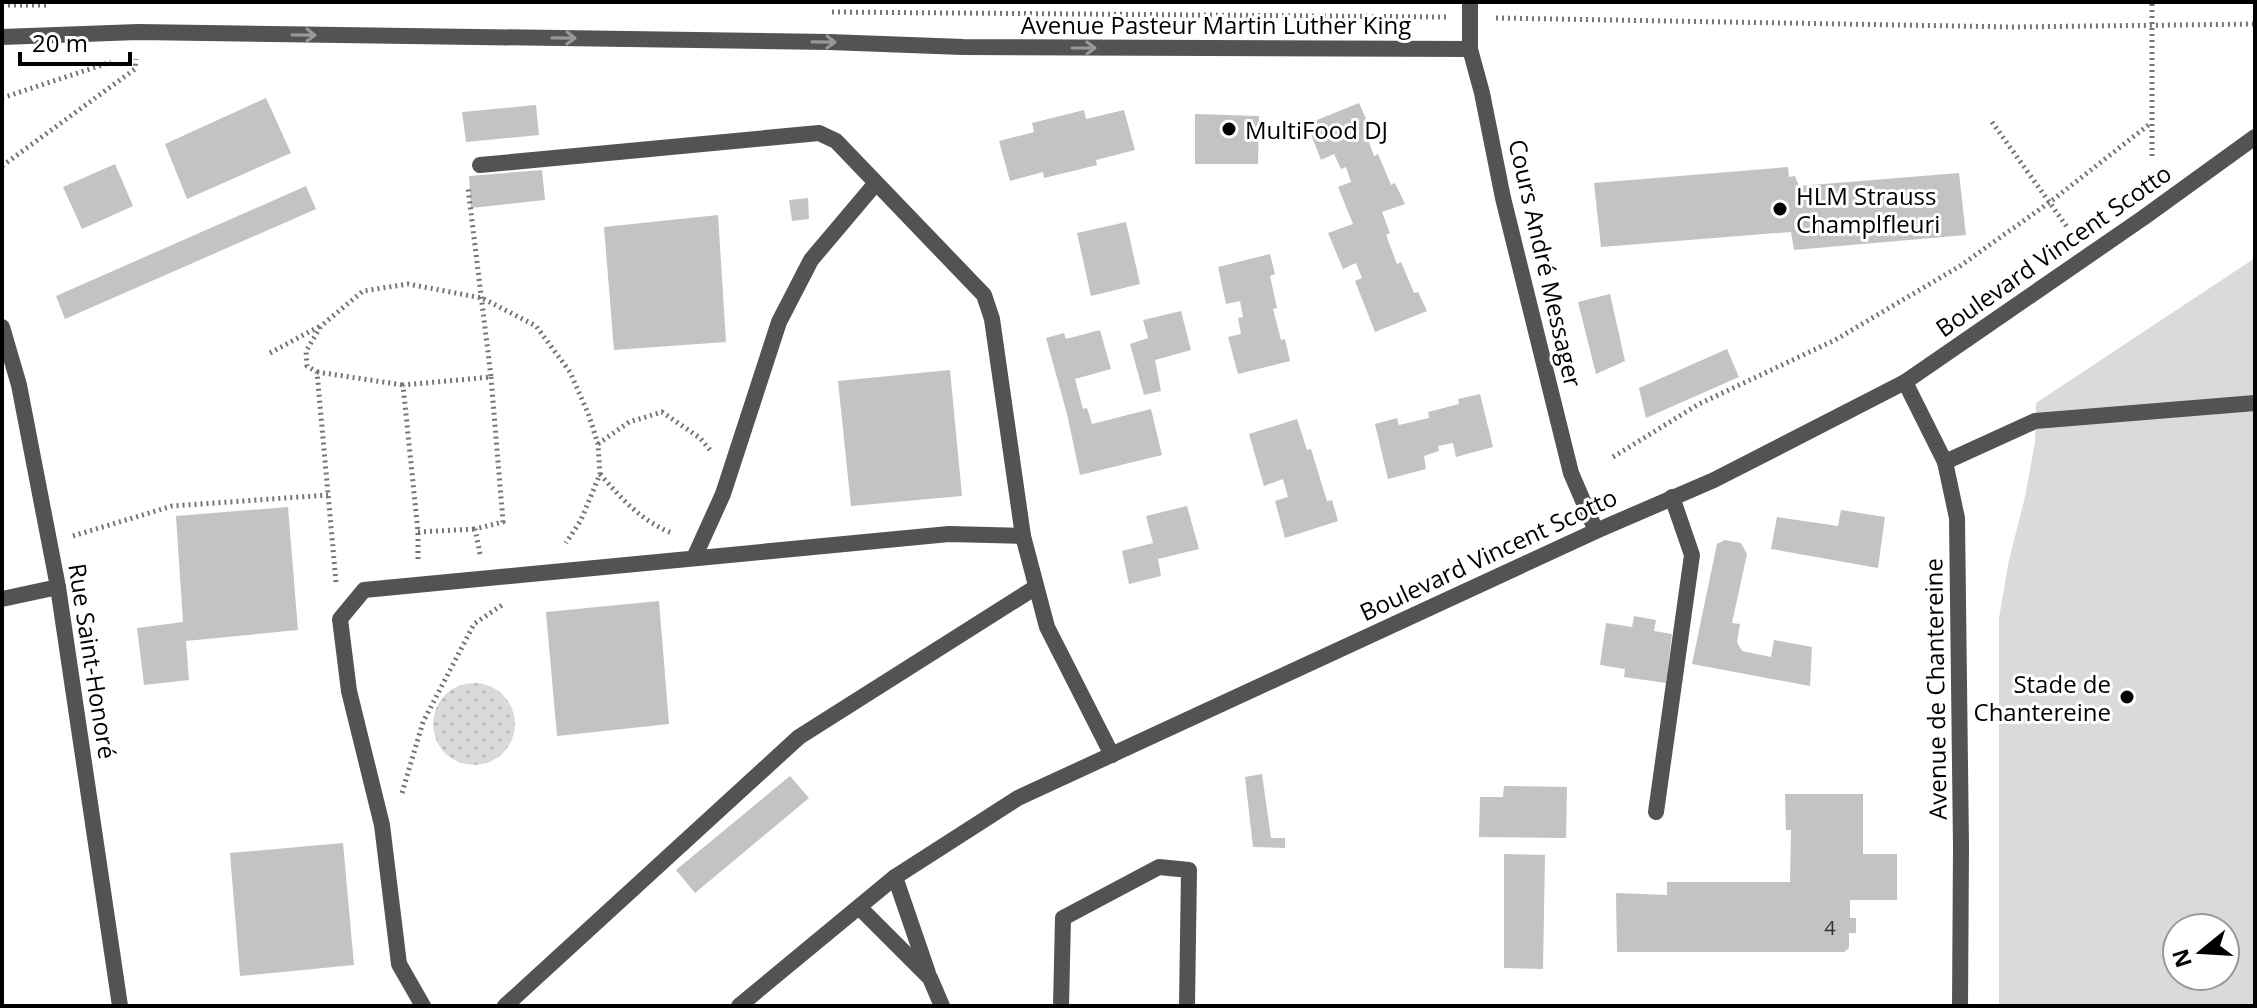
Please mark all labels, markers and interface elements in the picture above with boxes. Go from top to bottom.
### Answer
street label: Avenue Pasteur Martin Luther King [1021,8,1411,41]
scale bar [20,16,130,66]
text: 20 m [32,26,88,59]
one-way arrow [290,27,317,42]
one-way arrow [550,31,577,46]
one-way arrow [810,35,837,50]
one-way arrow [1070,40,1097,56]
place label: MultiFood DJ [1245,113,1388,146]
marker: MultiFood DJ [1220,120,1238,138]
street label: Cours André Messager [1501,136,1591,390]
street label: Boulevard Vincent Scotto [1929,156,2177,344]
place label: HLM Strauss Champlfleuri [1796,179,1940,240]
marker: HLM Strauss Champlfleuri [1771,200,1789,218]
street label: Boulevard Vincent Scotto [1354,480,1622,628]
street label: Avenue de Chantereine [1916,558,1954,820]
street label: Rue Saint-Honoré [61,561,125,761]
place label: Stade de Chantereine [1974,667,2111,728]
marker: Stade de Chantereine [2118,688,2136,706]
north arrow [2161,912,2241,992]
house number: 4 [1824,914,1836,941]
text: N [2164,945,2198,972]

